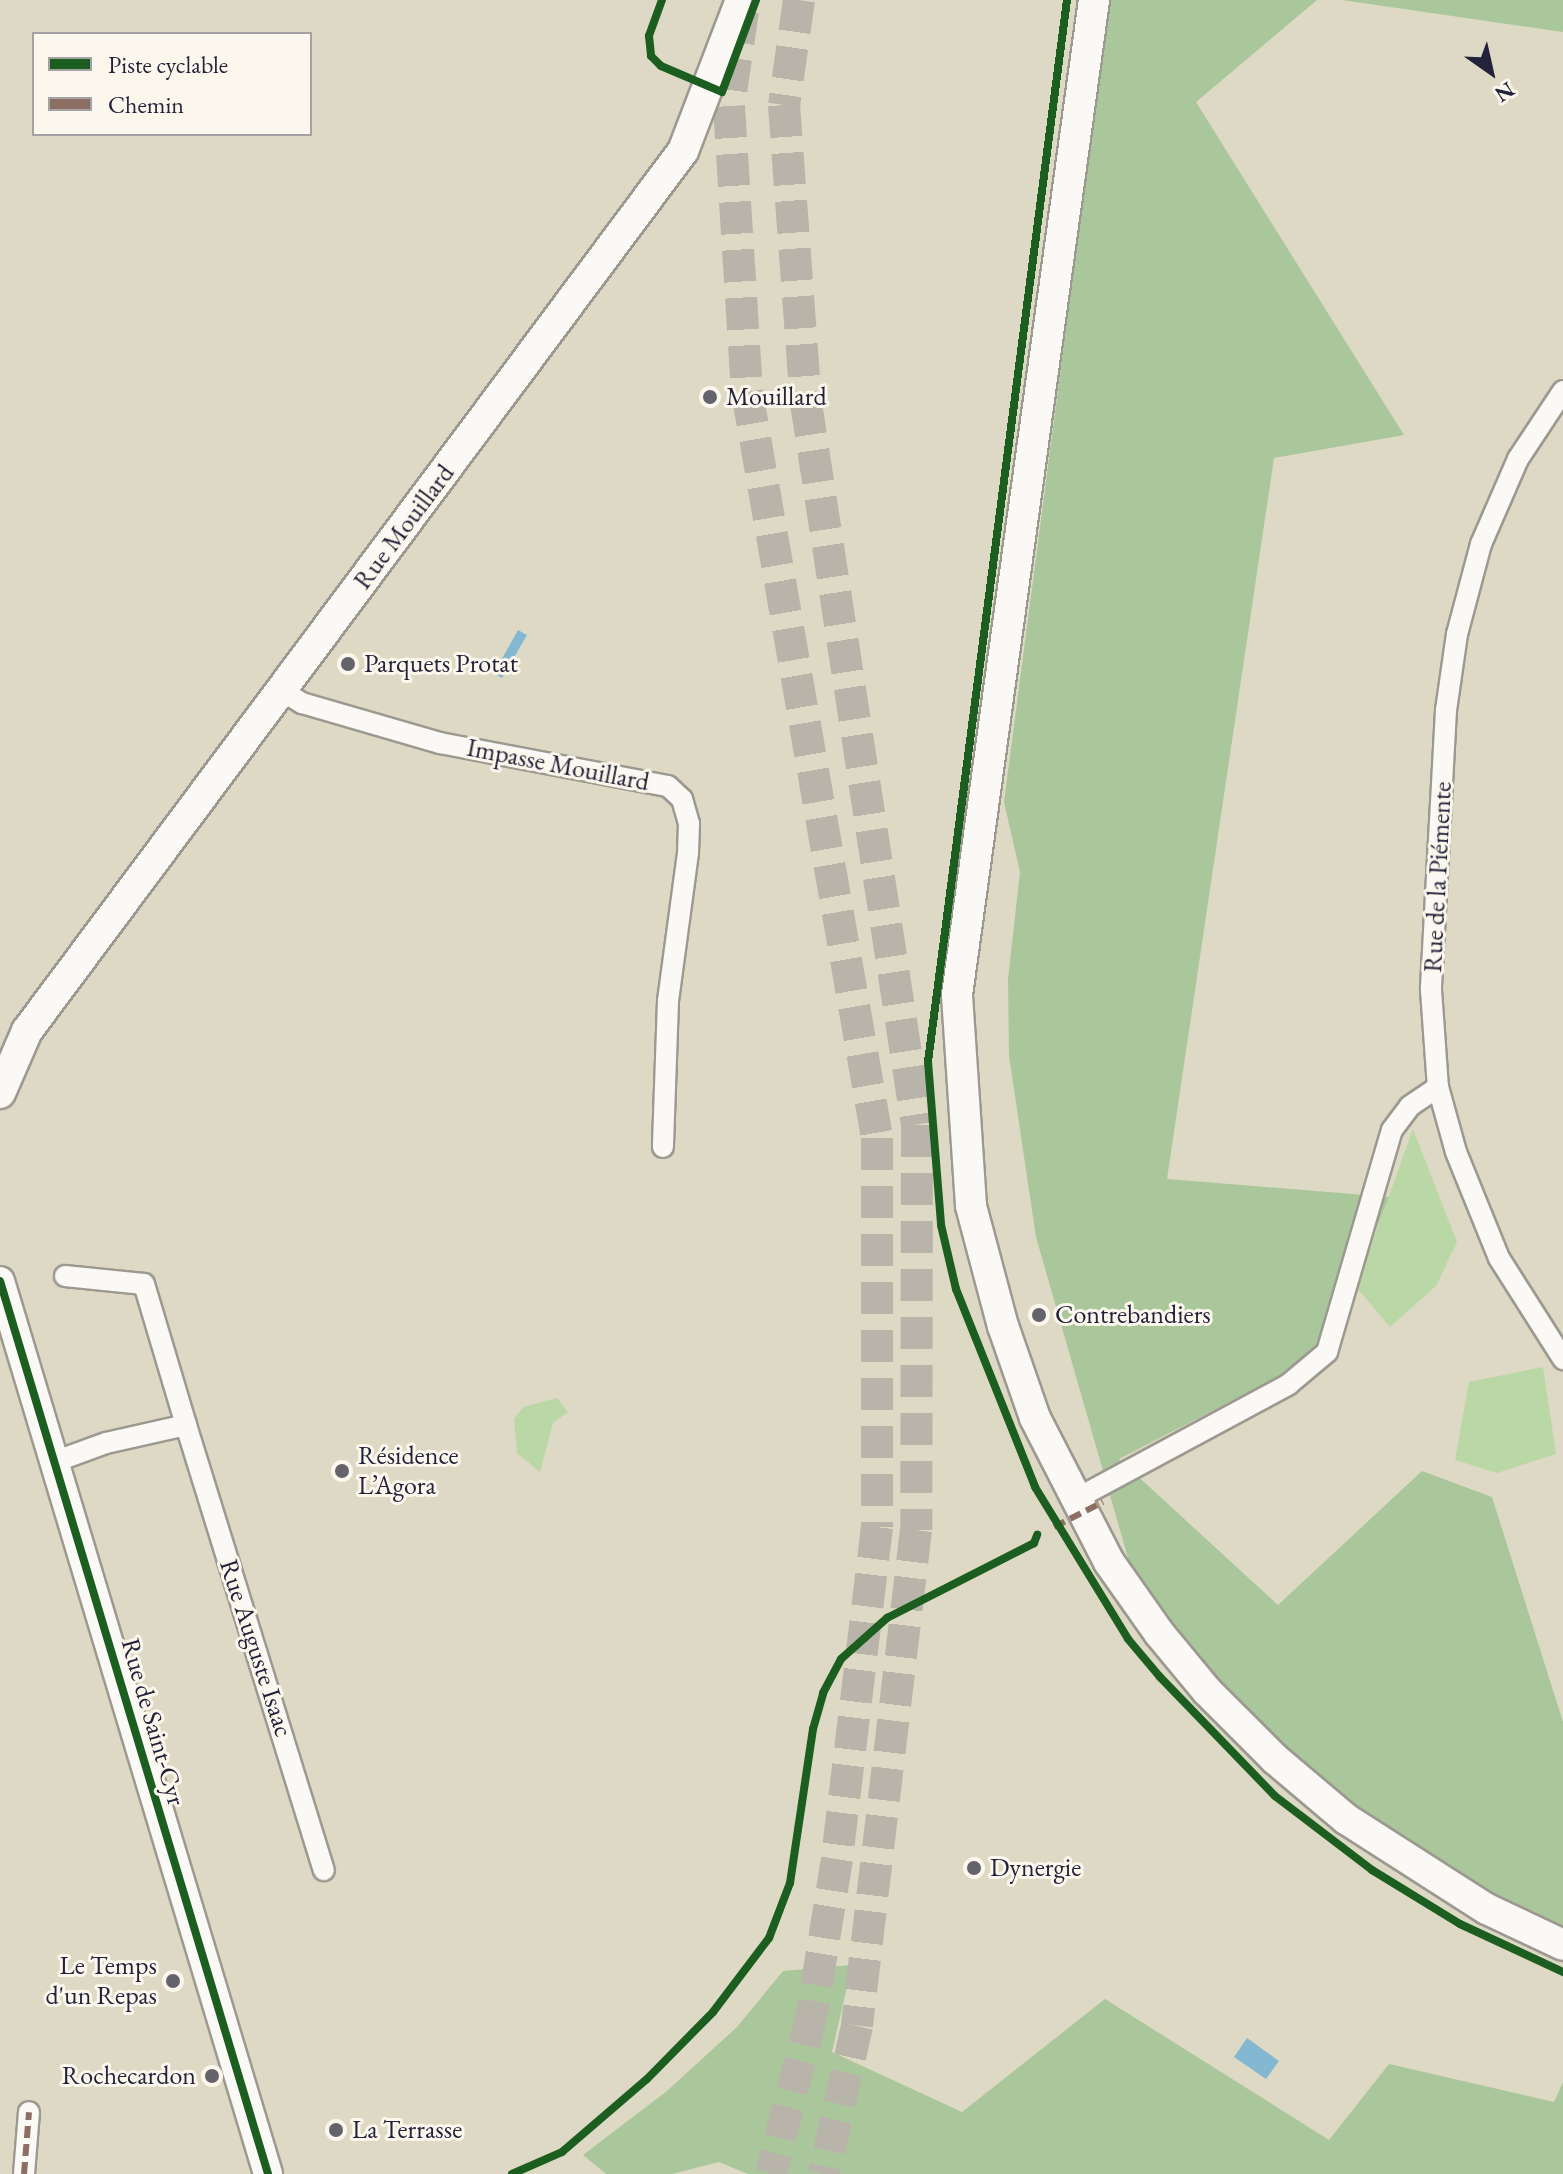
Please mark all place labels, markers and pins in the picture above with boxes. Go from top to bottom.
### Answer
place label: Mouillard [726,381,827,413]
marker: Mouillard [701,388,719,406]
place label: Parquets Protat [364,648,518,680]
marker: Parquets Protat [339,655,357,673]
place label: Contrebandiers [1055,1299,1211,1331]
marker: Contrebandiers [1030,1306,1048,1324]
place label: Résidence L’Agora [358,1440,459,1502]
marker: Résidence L’Agora [333,1462,351,1480]
place label: Dynergie [990,1852,1081,1884]
marker: Dynergie [965,1859,983,1877]
place label: Le Temps d'un Repas [46,1950,157,2012]
marker: Le Temps d'un Repas [164,1972,182,1990]
place label: Rochecardon [62,2060,196,2092]
marker: Rochecardon [203,2067,221,2085]
place label: La Terrasse [352,2114,462,2146]
marker: La Terrasse [327,2121,345,2139]

